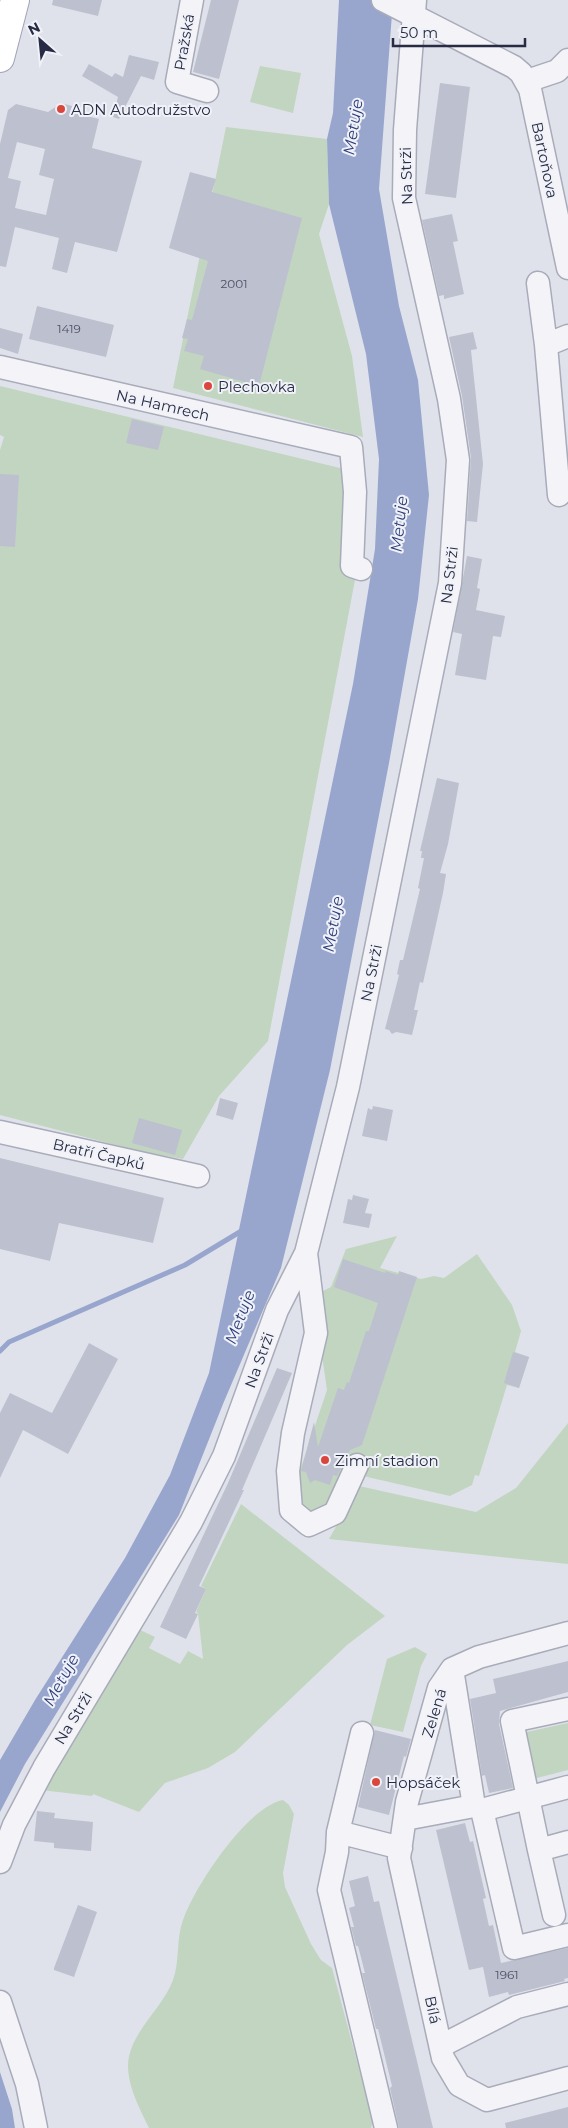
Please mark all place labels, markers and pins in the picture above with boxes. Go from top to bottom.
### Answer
place label: ADN Autodružstvo [71,100,211,119]
marker: ADN Autodružstvo [55,103,67,115]
place label: Plechovka [218,377,295,396]
marker: Plechovka [202,380,214,392]
place label: Zimní stadion [335,1451,439,1470]
marker: Zimní stadion [319,1454,331,1466]
place label: Hopsáček [386,1773,460,1792]
marker: Hopsáček [370,1776,382,1788]

